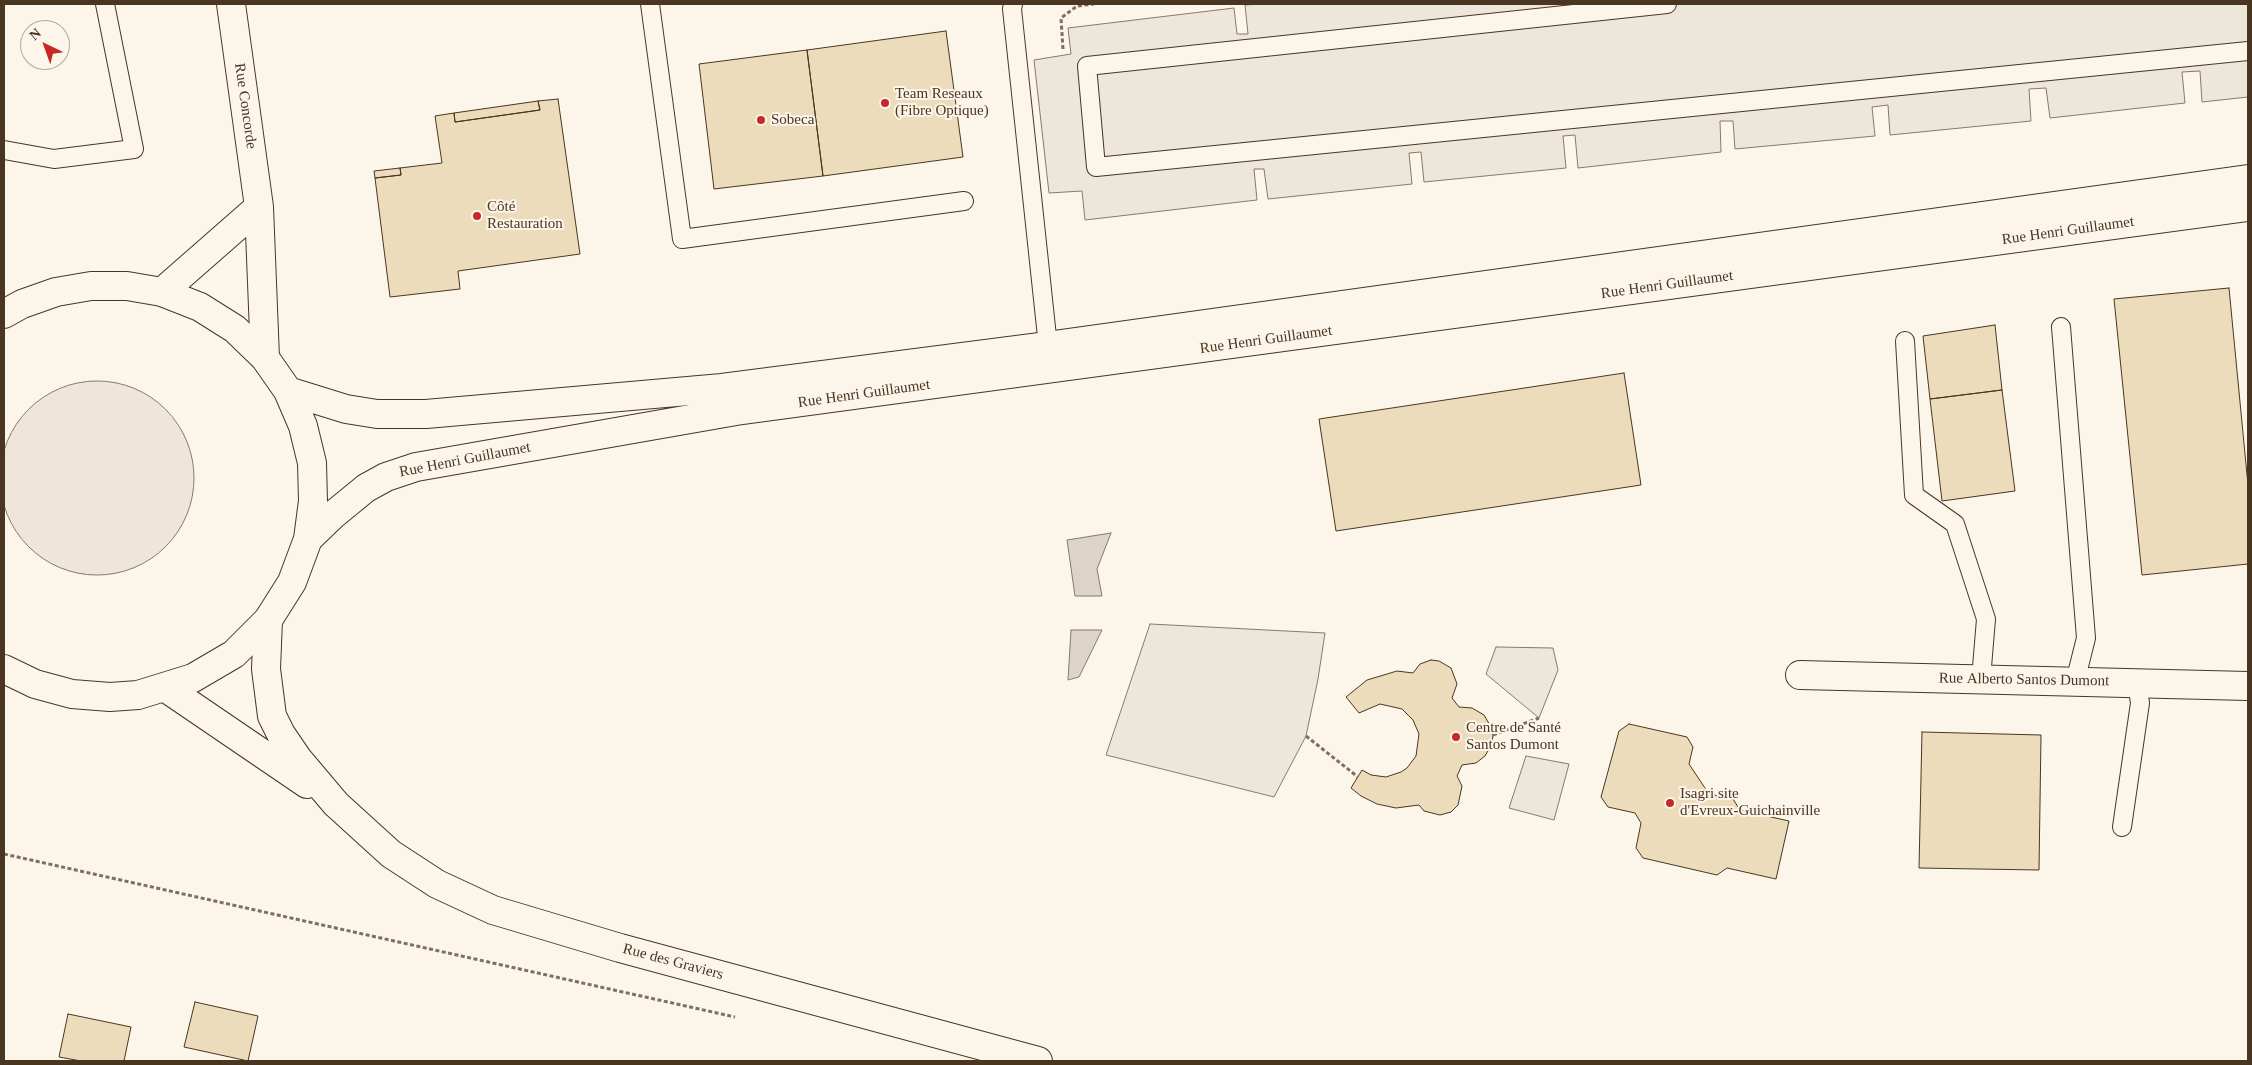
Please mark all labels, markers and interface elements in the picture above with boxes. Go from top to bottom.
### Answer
north arrow [20,20,70,70]
text: N [27,25,44,43]
street label: Rue Concorde [230,62,260,150]
place label: Team Reseaux (Fibre Optique) [895,85,989,120]
marker: Team Reseaux (Fibre Optique) [879,97,891,109]
place label: Sobeca [771,111,814,129]
marker: Sobeca [755,114,767,126]
place label: Côté Restauration [487,198,563,233]
marker: Côté Restauration [471,210,483,222]
street label: Rue Henri Guillaumet [2001,213,2135,249]
street label: Rue Henri Guillaumet [1600,267,1734,303]
street label: Rue Henri Guillaumet [1199,322,1333,358]
street label: Rue Henri Guillaumet [797,376,931,412]
street label: Rue Henri Guillaumet [398,438,532,482]
street label: Rue Alberto Santos Dumont [1939,670,2109,690]
place label: Centre de Santé Santos Dumont [1466,719,1561,754]
marker: Centre de Santé Santos Dumont [1450,731,1462,743]
place label: Isagri site d'Evreux-Guichainville [1680,785,1820,820]
marker: Isagri site d'Evreux-Guichainville [1664,797,1676,809]
street label: Rue des Graviers [621,940,725,984]

